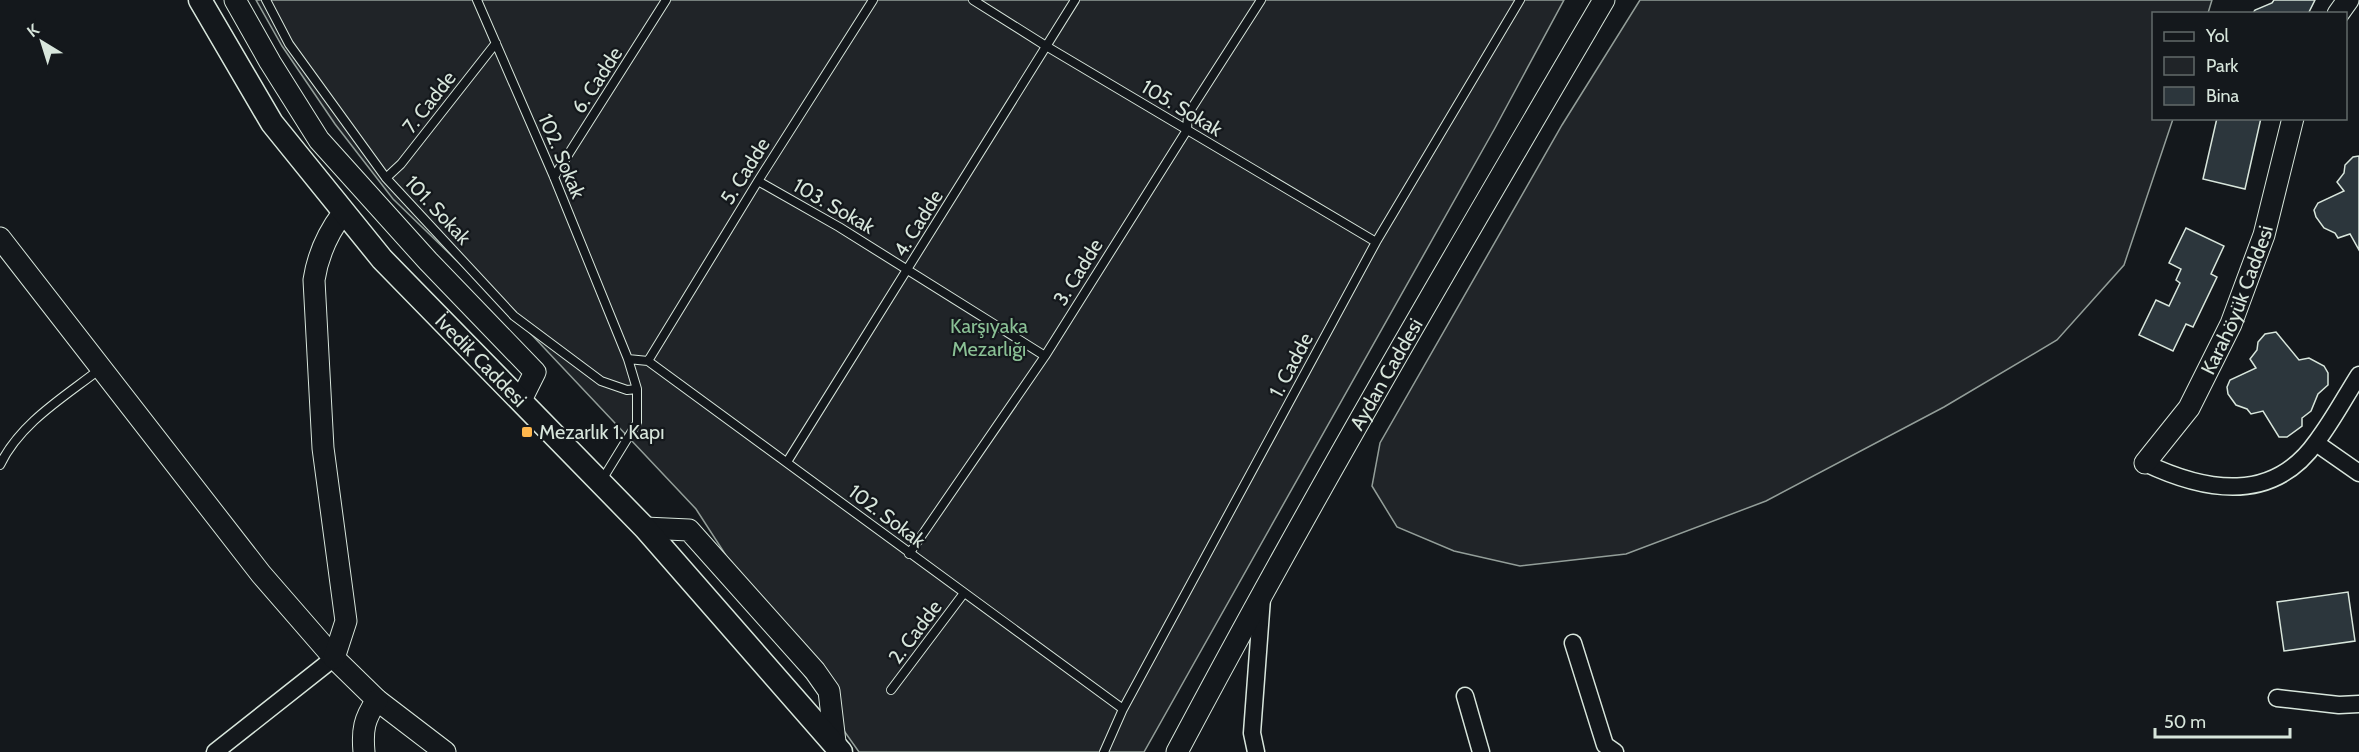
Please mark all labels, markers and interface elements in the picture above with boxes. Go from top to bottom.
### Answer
north arrow [12,12,72,72]
legend [2152,12,2347,120]
text: K [23,20,43,41]
text: Yol [2205,25,2230,47]
street label: 6. Cadde [567,42,627,118]
text: Park [2206,55,2239,77]
street label: 7. Cadde [397,66,461,138]
street label: 105. Sokak [1137,75,1227,141]
text: Bina [2206,85,2240,107]
street label: 102. Sokak [533,110,591,202]
street label: 5. Cadde [715,133,775,209]
street label: 101. Sokak [400,170,476,250]
street label: 103. Sokak [789,173,879,239]
street label: 4. Cadde [888,185,948,261]
street label: Karahöyük Caddesi [2196,223,2278,379]
street label: 3. Cadde [1048,234,1108,310]
street label: İvedik Caddesi [430,309,532,412]
park label: Karşıyaka Mezarlığı [950,314,1028,361]
street label: Aydan Caddesi [1345,314,1428,434]
street label: 1. Cadde [1264,329,1318,401]
place label: Mezarlık 1. Kapı [539,420,664,444]
marker: Mezarlık 1. Kapı [520,425,534,439]
street label: 102. Sokak [844,479,930,553]
street label: 2. Cadde [883,595,947,669]
scale bar [2155,701,2290,739]
text: 50 m [2164,711,2206,733]

